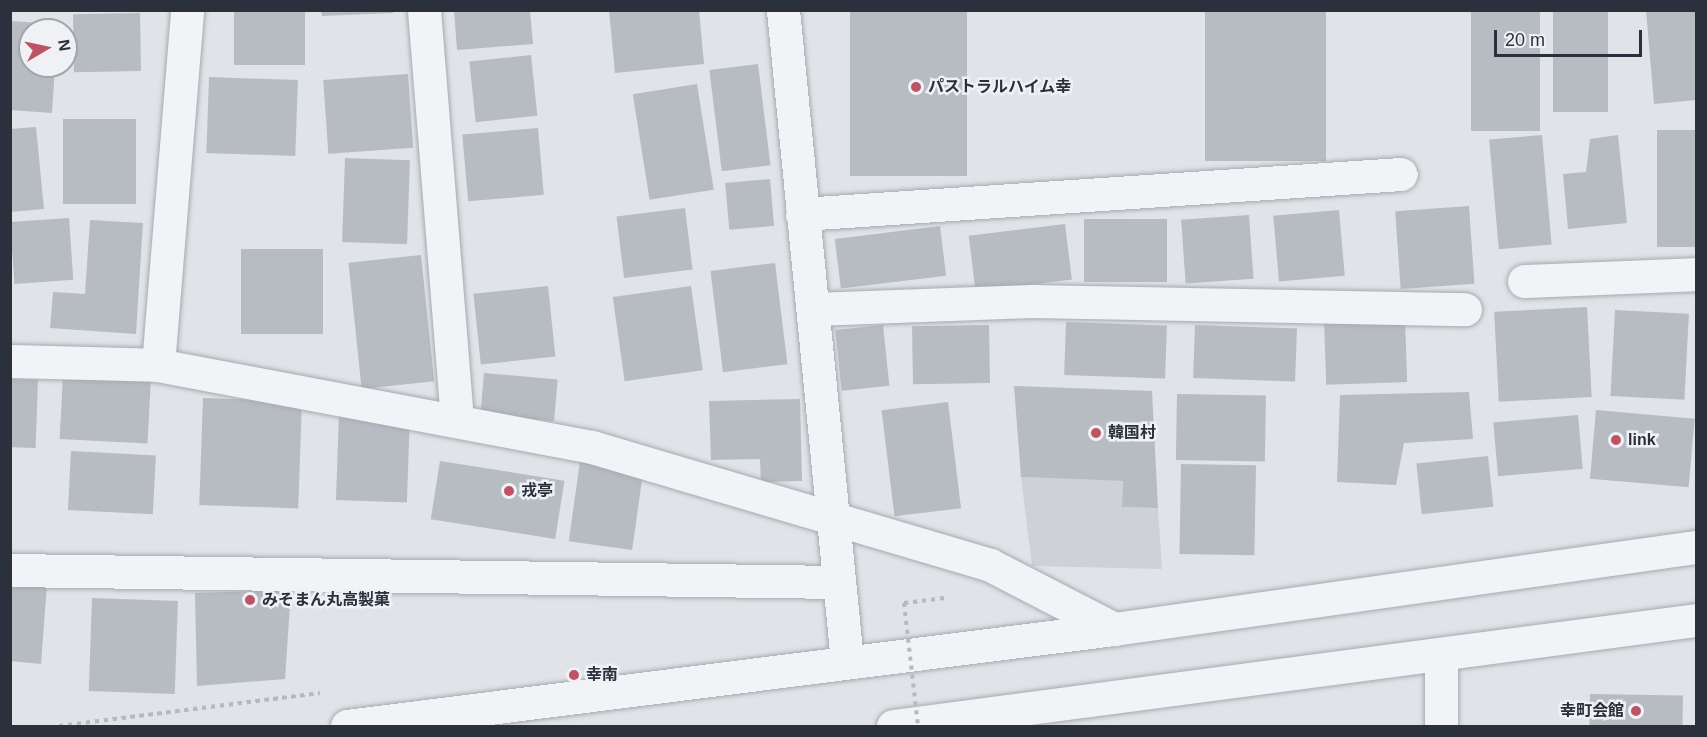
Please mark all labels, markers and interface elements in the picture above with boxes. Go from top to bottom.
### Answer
north arrow [18,18,78,78]
scale bar [1497,18,1646,56]
text: 20 m [1505,30,1545,50]
text: N [55,38,74,52]
place label: パストラルハイム幸 [928,77,1072,97]
marker: パストラルハイム幸 [909,80,923,94]
place label: 韓国村 [1108,423,1156,443]
marker: 韓国村 [1089,426,1103,440]
place label: link [1628,430,1656,450]
marker: link [1609,433,1623,447]
place label: 戎亭 [521,481,553,501]
marker: 戎亭 [502,484,516,498]
place label: みそまん丸高製菓 [262,590,390,610]
marker: みそまん丸高製菓 [243,593,257,607]
place label: 幸南 [586,665,618,685]
marker: 幸南 [567,668,581,682]
place label: 幸町会館 [1560,701,1624,721]
marker: 幸町会館 [1629,704,1643,718]

